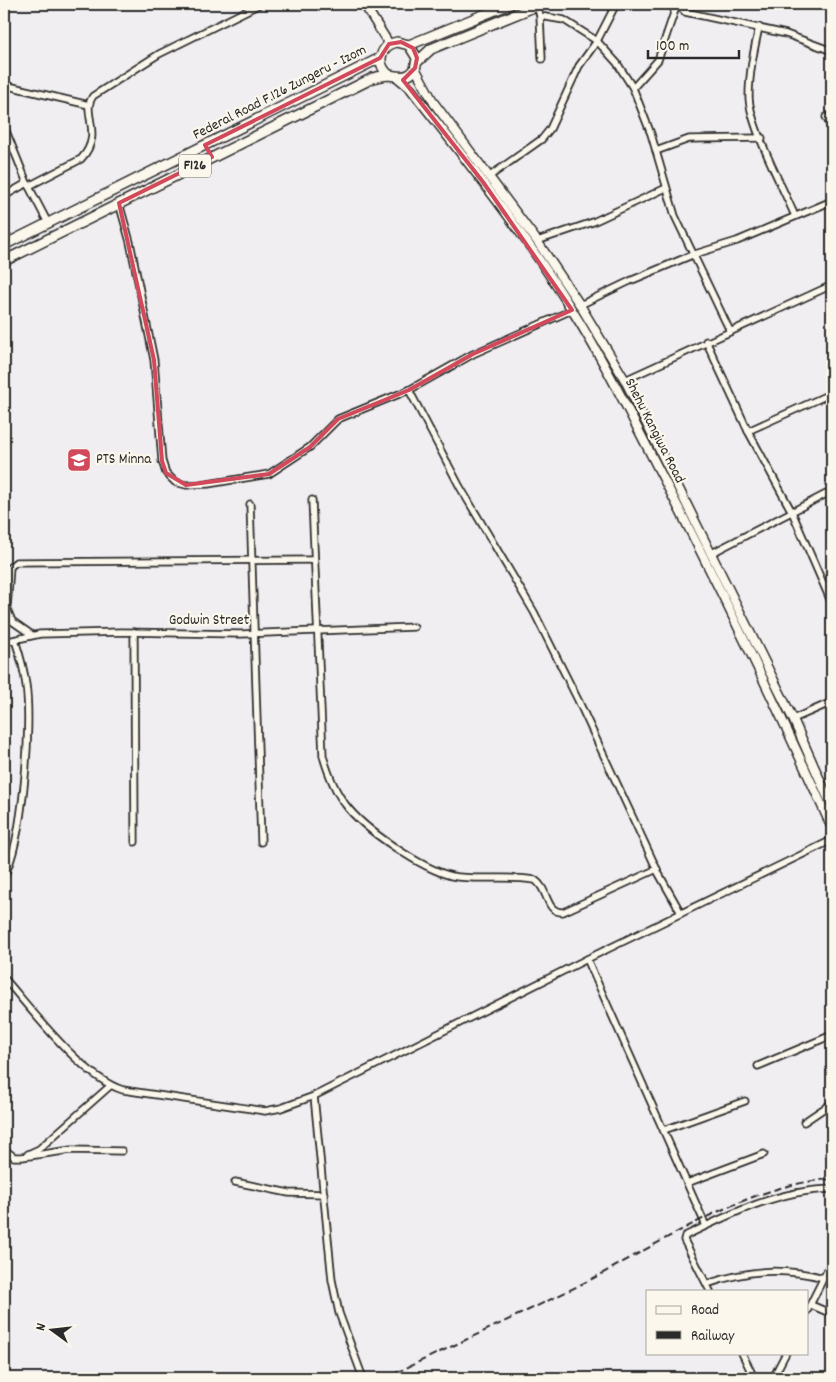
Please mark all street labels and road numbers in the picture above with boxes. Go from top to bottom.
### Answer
street label: Federal Road F.126 Zungeru - Izom [189,40,371,146]
road number: F126 [179,154,211,178]
street label: Shehu Kangiwa Road [618,375,690,487]
street label: Godwin Street [169,610,250,632]

